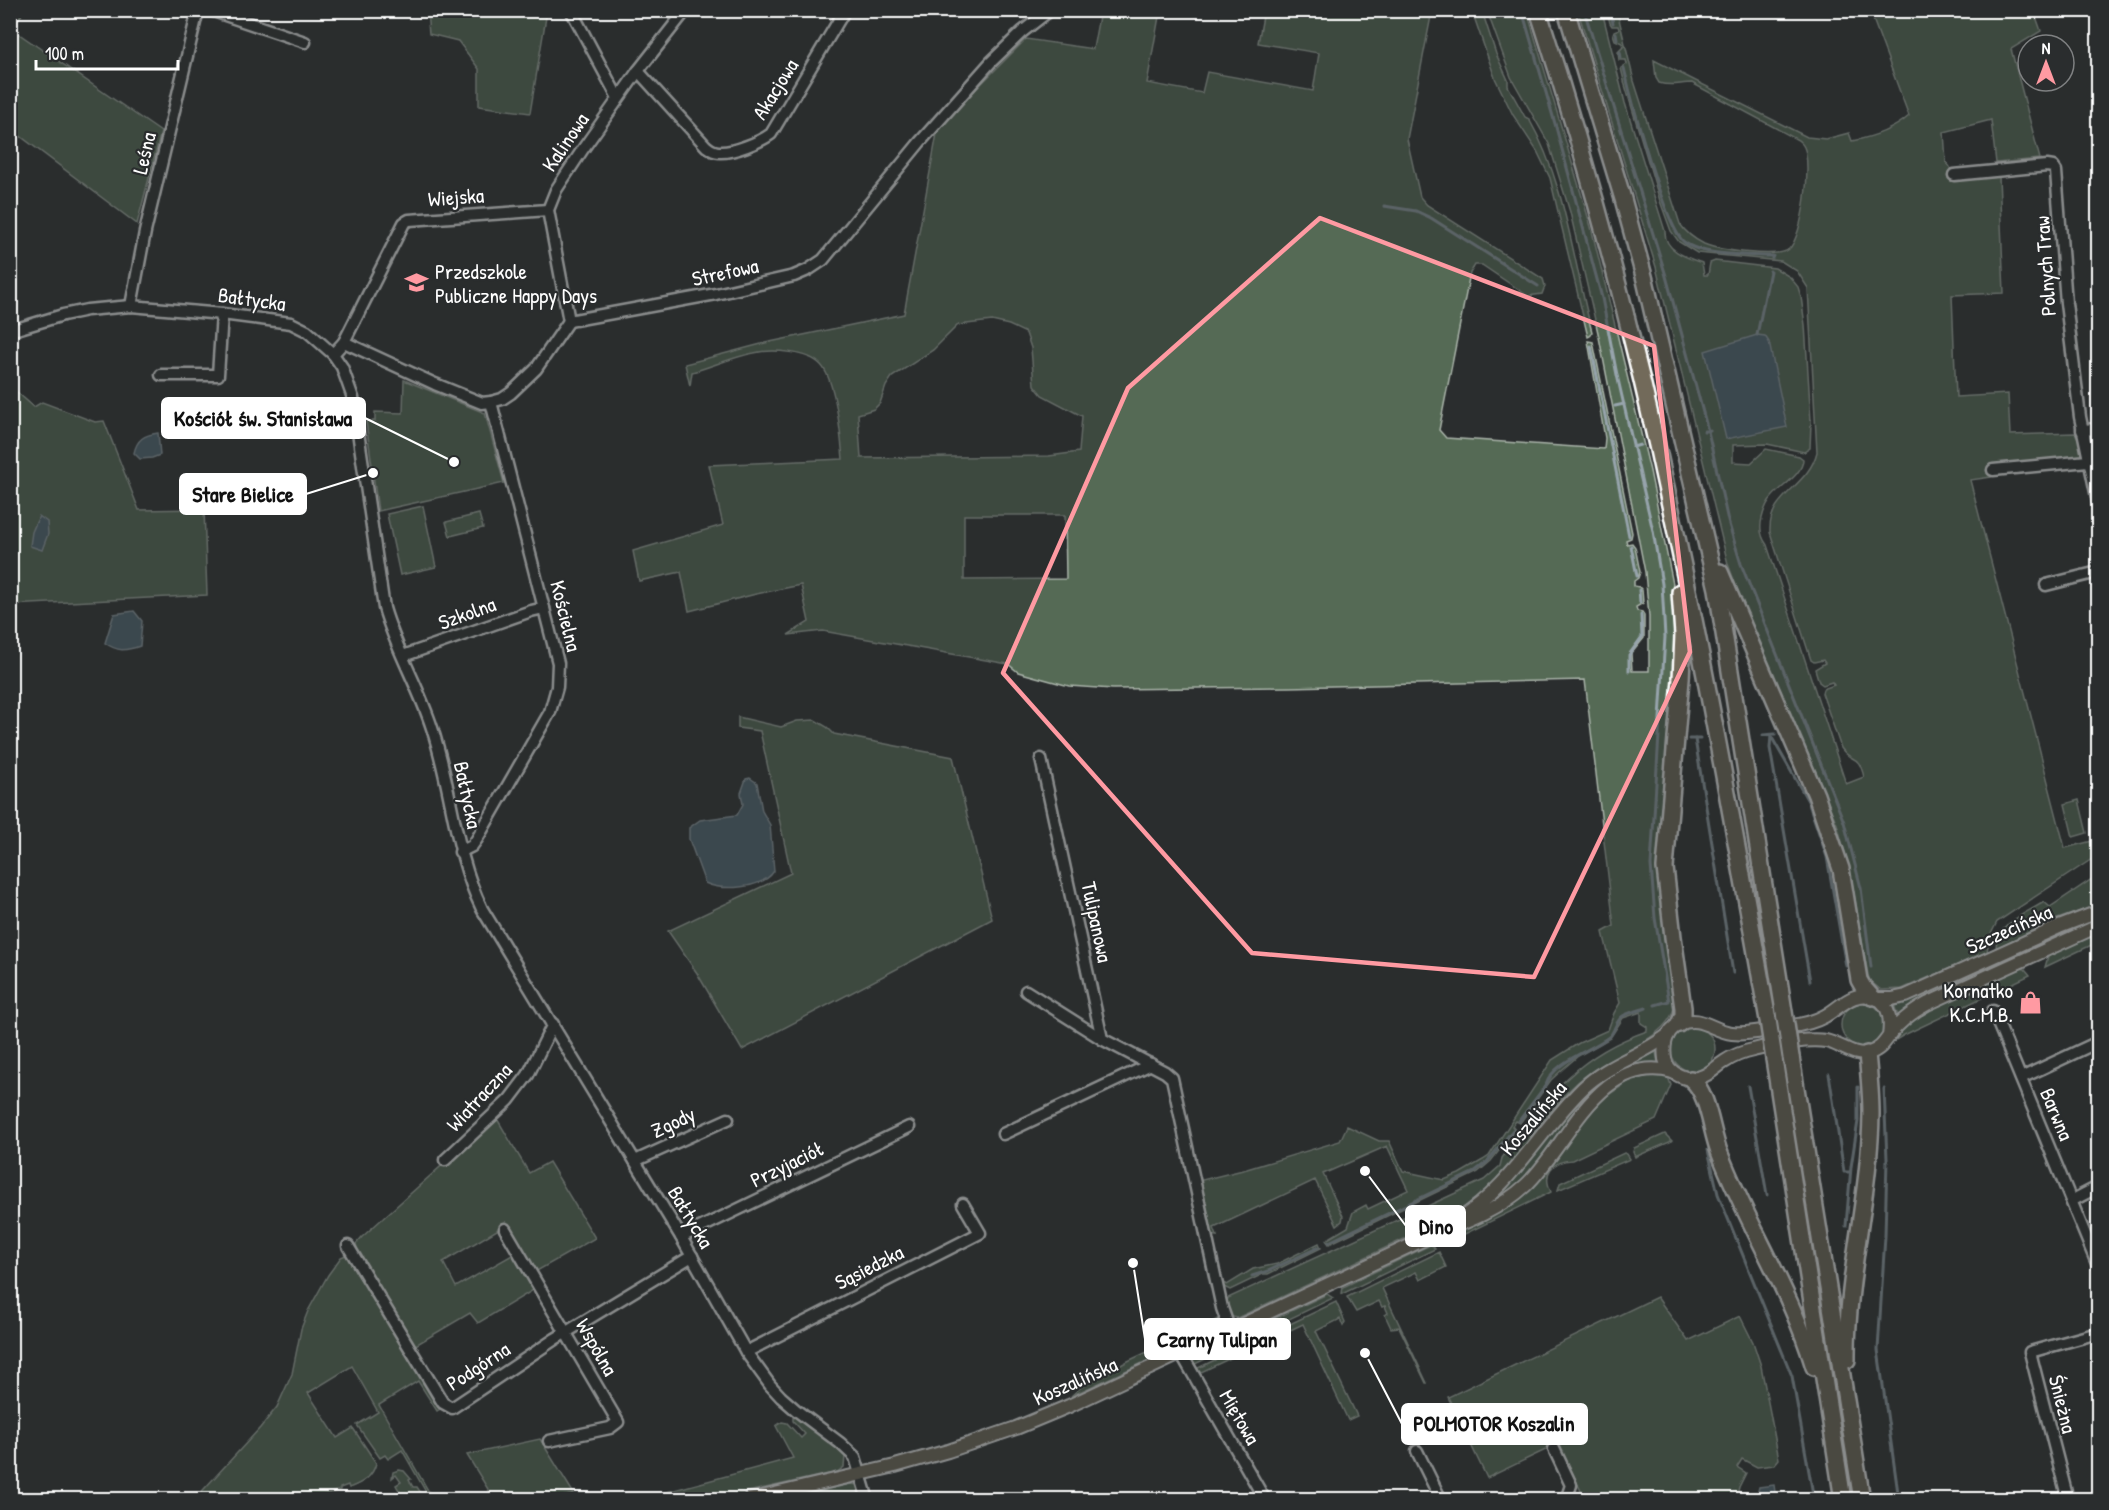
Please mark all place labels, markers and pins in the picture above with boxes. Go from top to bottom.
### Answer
place label: Przedszkole Publiczne Happy Days [435,257,597,310]
school or university icon: Przedszkole Publiczne Happy Days [404,270,430,296]
callout: Kościół św. Stanisława [162,398,365,438]
callout: Stare Bielice [180,474,306,514]
place label: Kornatko K.C.M.B. [1943,976,2013,1029]
shop icon: Kornatko K.C.M.B. [2018,989,2044,1015]
callout: Dino [1406,1206,1465,1246]
callout: Czarny Tulipan [1145,1319,1290,1359]
callout: POLMOTOR Koszalin [1402,1404,1587,1444]

